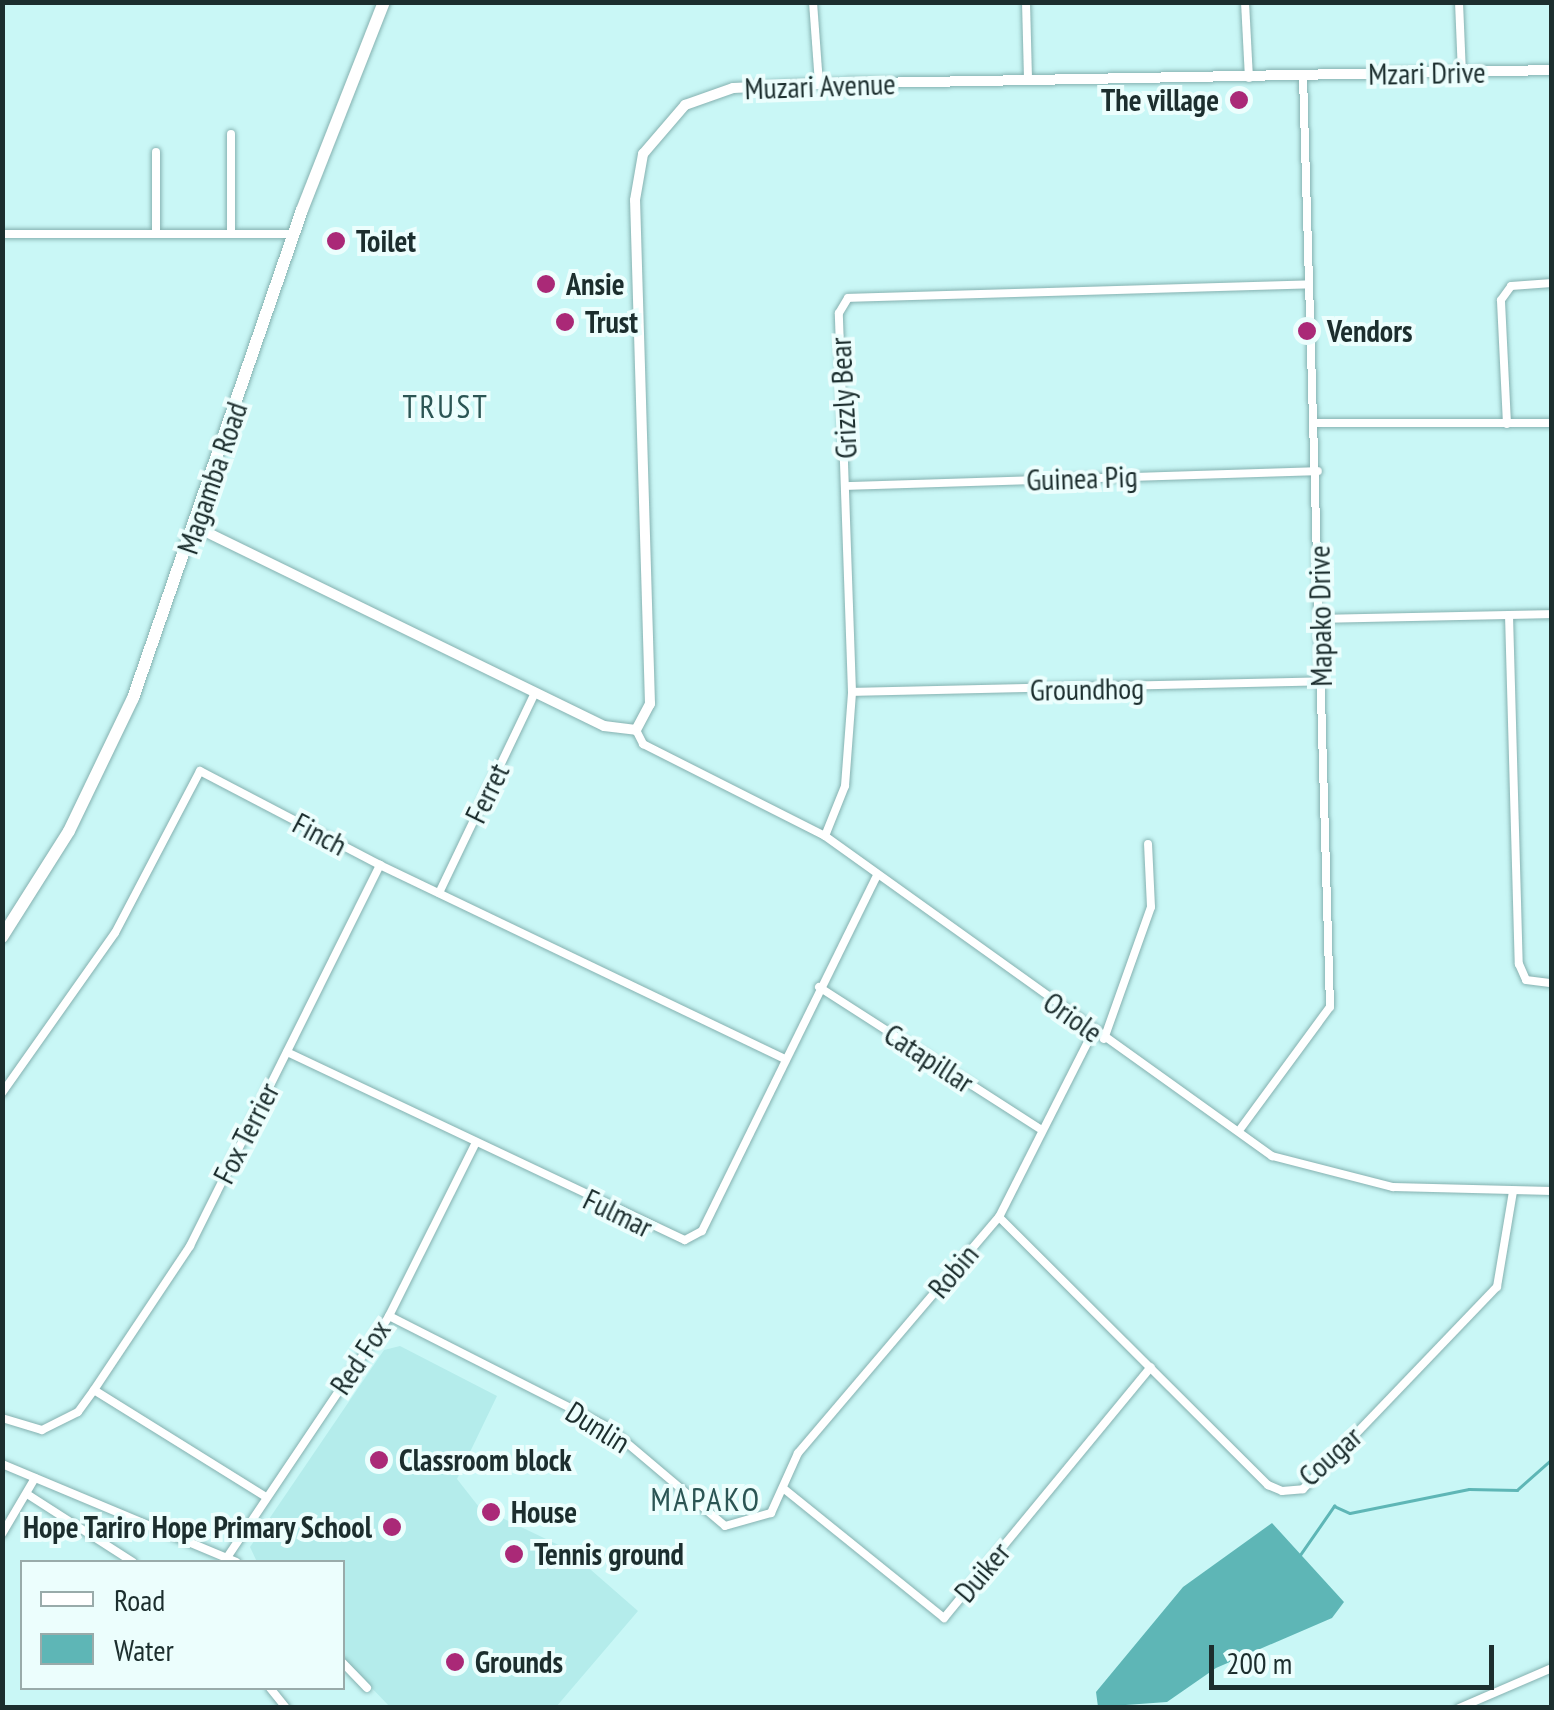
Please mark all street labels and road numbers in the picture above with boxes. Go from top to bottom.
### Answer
street label: Mzari Drive [1368,54,1486,92]
street label: Muzari Avenue [743,65,897,107]
street label: Grizzly Bear [822,336,864,460]
street label: Magamba Road [169,397,255,559]
street label: Guinea Pig [1026,458,1138,498]
street label: Mapako Drive [1301,545,1339,687]
street label: Groundhog [1030,670,1144,708]
street label: Ferret [457,757,517,829]
street label: Finch [287,805,353,863]
street label: Oriole [1037,984,1109,1050]
street label: Catapillar [878,1016,980,1100]
street label: Fox Terrier [205,1076,287,1190]
street label: Fulmar [578,1181,658,1245]
street label: Robin [920,1237,986,1305]
street label: Red Fox [322,1313,398,1401]
street label: Dunlin [559,1394,637,1460]
street label: Cougar [1291,1419,1369,1493]
street label: Duiker [947,1535,1017,1609]

